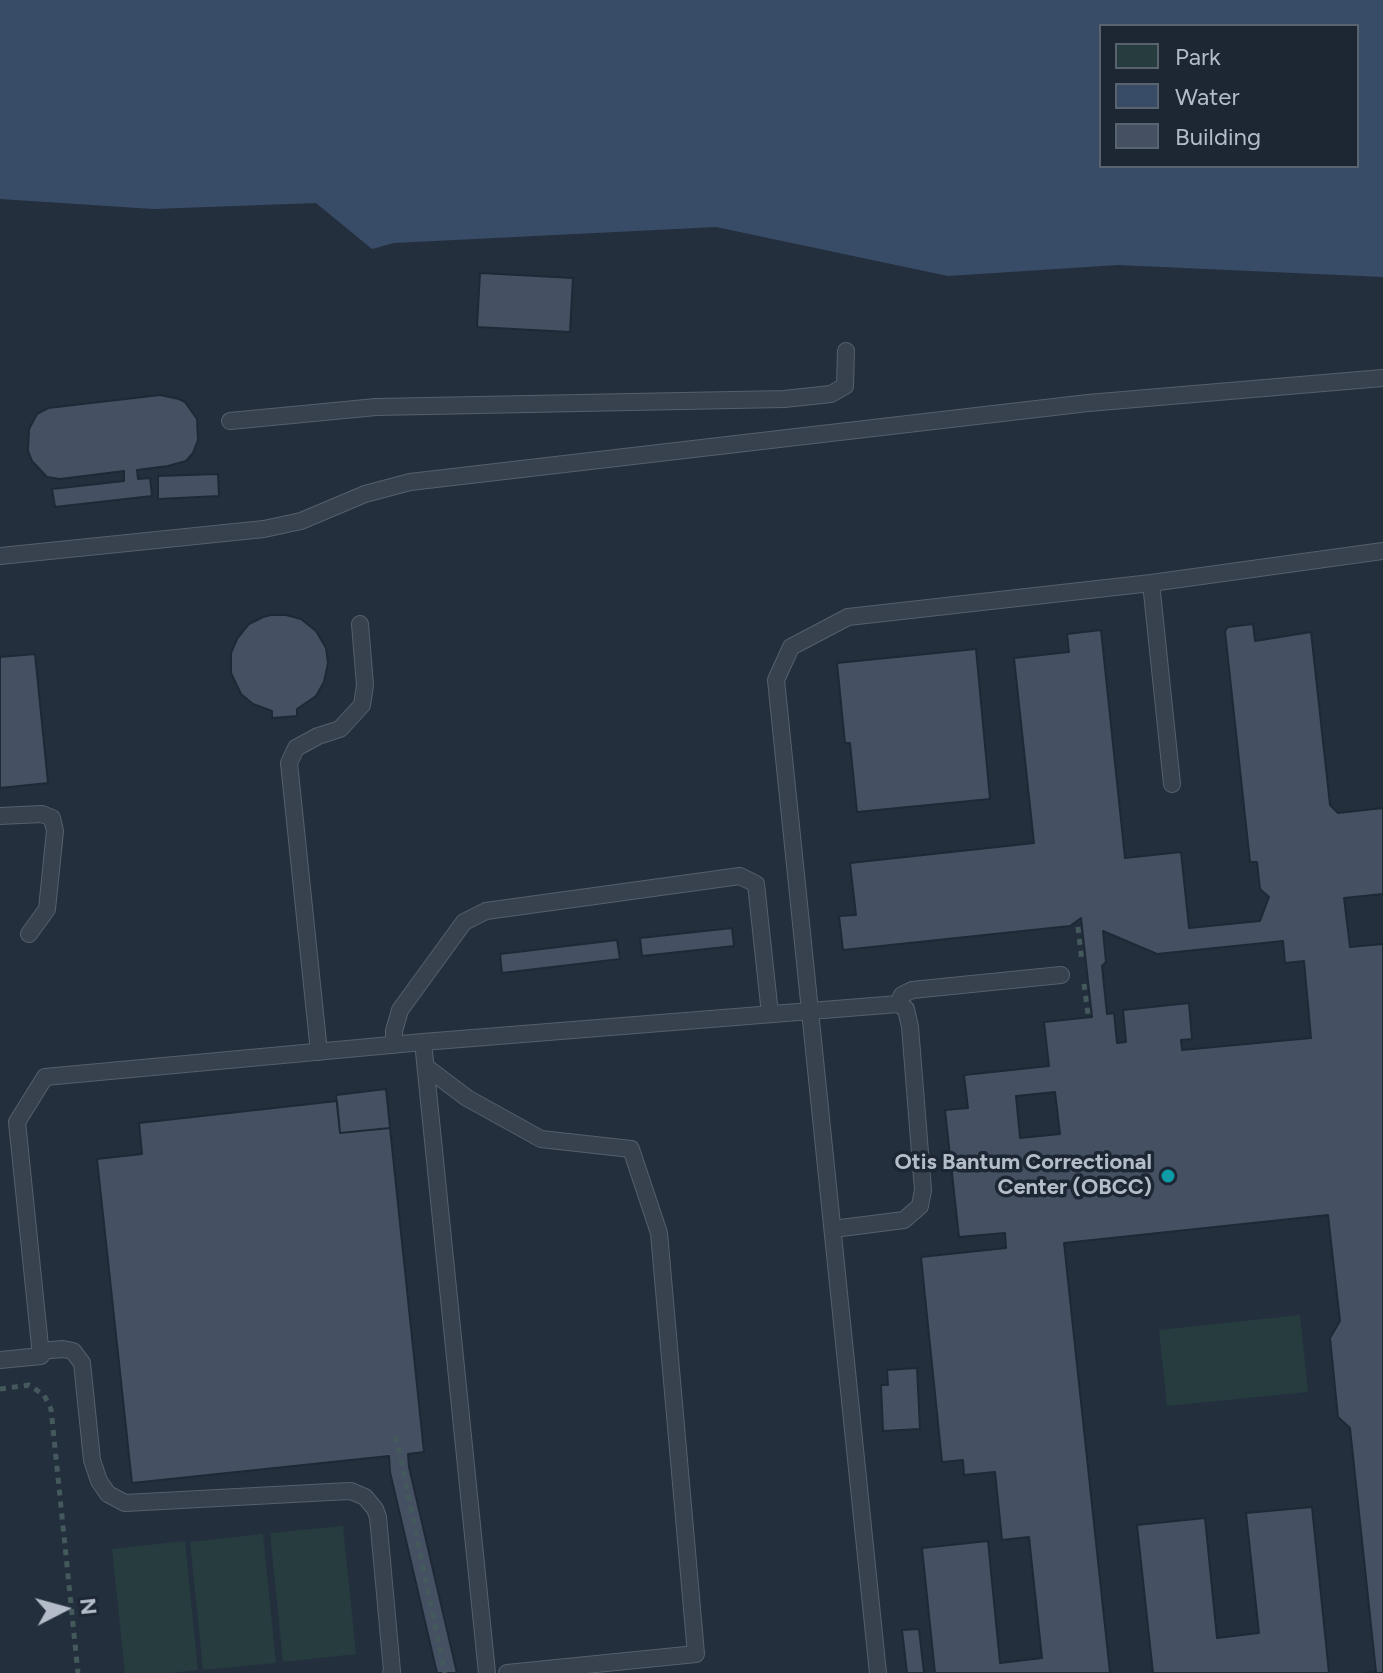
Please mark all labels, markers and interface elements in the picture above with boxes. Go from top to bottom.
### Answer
legend [1099,24,1359,168]
text: Park [1175,42,1221,71]
text: Water [1175,82,1240,111]
text: Building [1175,122,1261,151]
place label: Otis Bantum Correctional Center (OBCC) [895,1150,1152,1202]
marker: Otis Bantum Correctional Center (OBCC) [1159,1167,1177,1185]
north arrow [24,1569,104,1649]
text: N [74,1597,103,1616]

